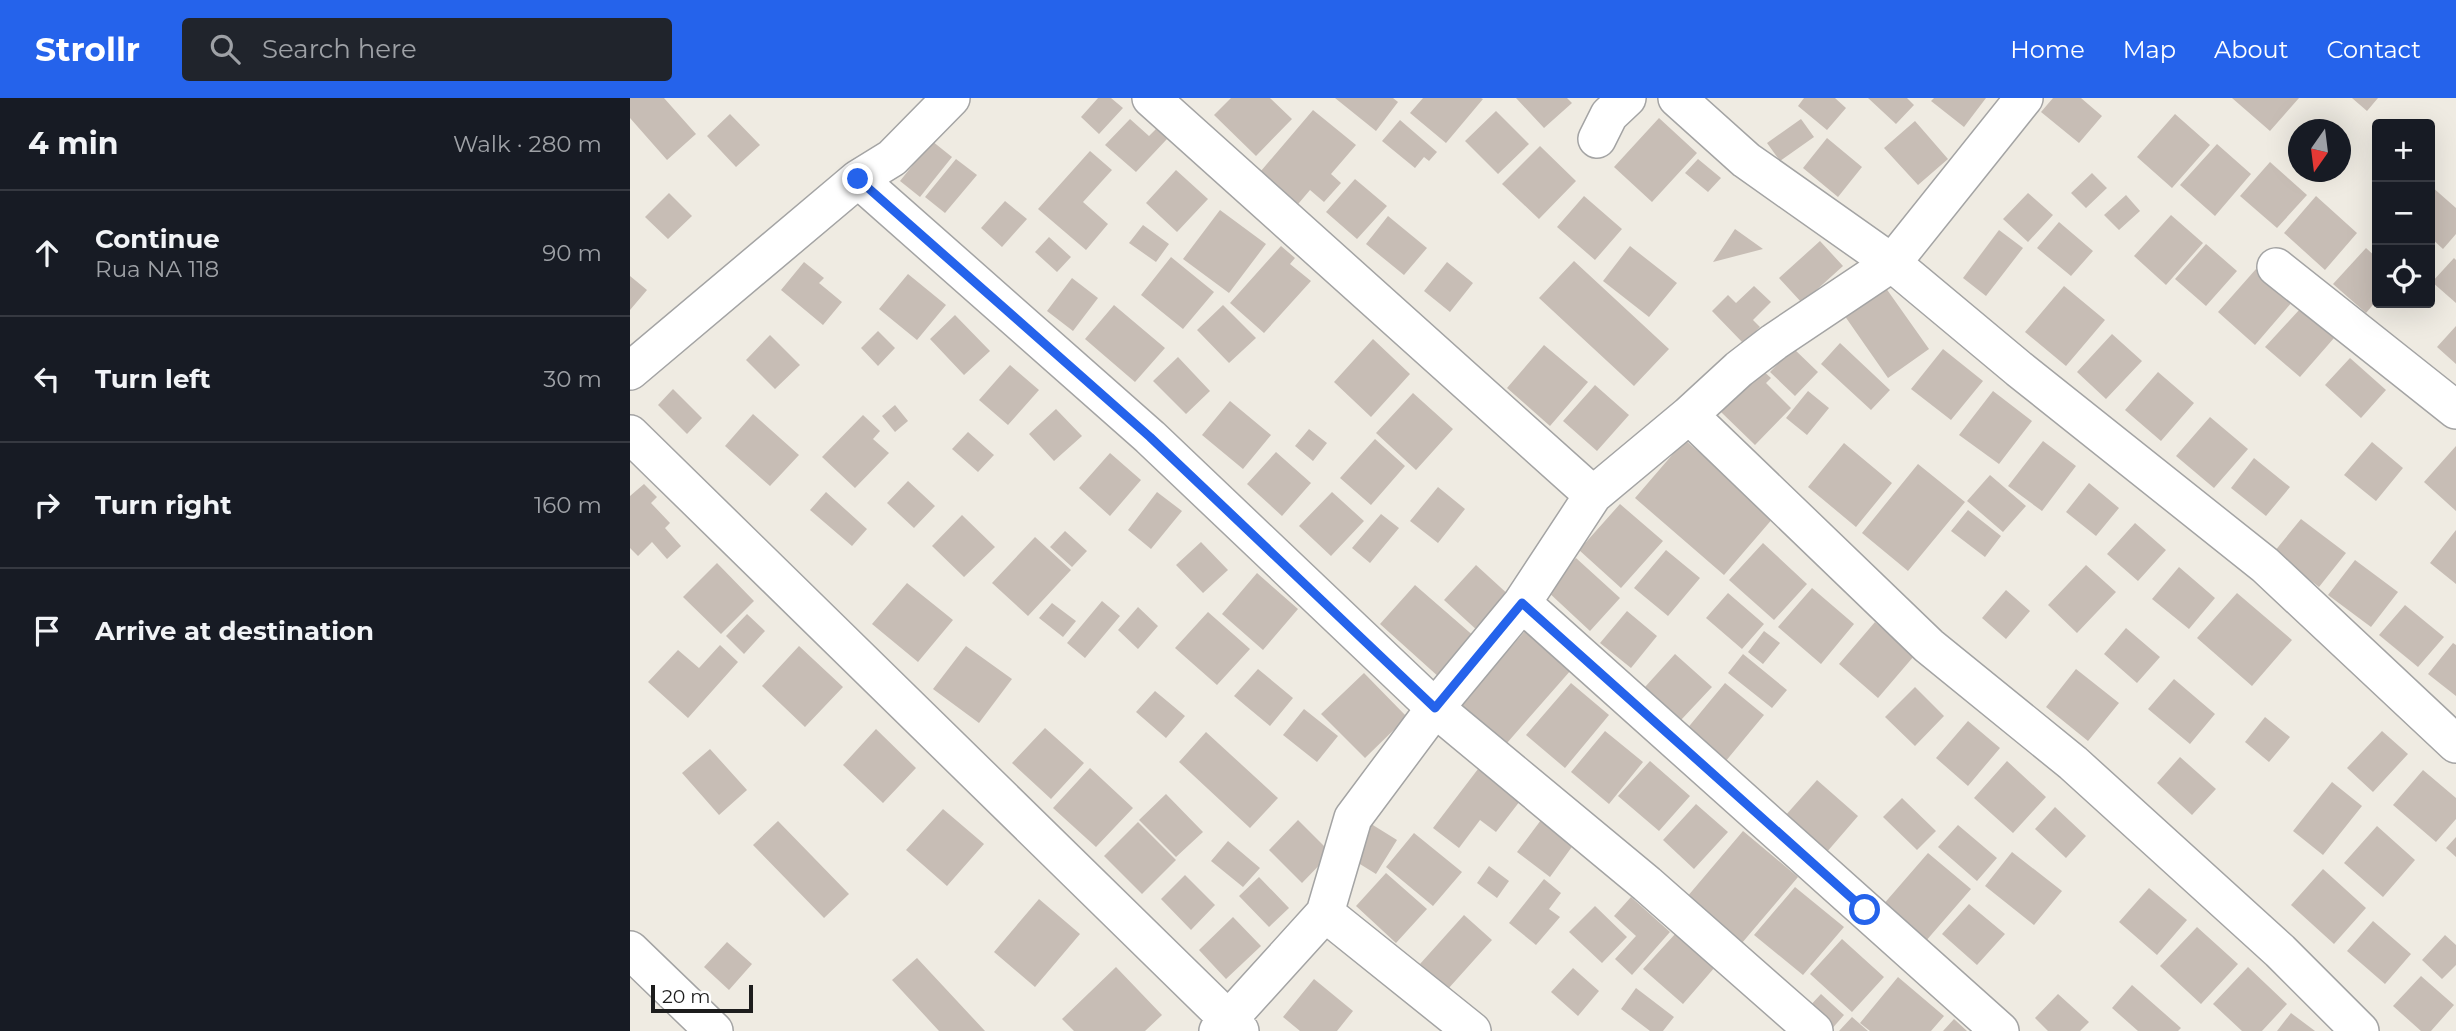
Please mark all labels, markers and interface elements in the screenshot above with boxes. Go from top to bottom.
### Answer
search box [182,18,672,81]
text: Strollr [35,29,140,69]
icon: search [206,30,244,68]
text: Search here [262,33,417,65]
text: Home [2010,35,2085,64]
text: Map [2123,35,2176,64]
text: About [2214,35,2288,64]
text: Contact [2326,35,2421,64]
north arrow [2288,119,2351,182]
map controls [2372,119,2435,308]
button: + [2372,119,2435,182]
text: 4 min [28,125,118,162]
text: Walk · 280 m [453,130,602,158]
route end [842,163,873,194]
button: − [2372,182,2435,245]
text: Continue [95,223,220,255]
icon: ahead [28,234,66,272]
text: 90 m [542,239,602,267]
button: locate [2372,245,2435,308]
text: Rua NA 118 [95,255,219,283]
icon: left [28,360,66,398]
text: Turn left [95,363,211,395]
text: 30 m [543,365,602,393]
icon: right [28,486,66,524]
text: Turn right [95,489,231,521]
text: 160 m [534,491,602,519]
icon: arrive [28,612,66,650]
text: Arrive at destination [95,615,374,647]
route start [1849,894,1880,925]
scale bar [651,982,752,1014]
text: 20 m [662,985,710,1008]

